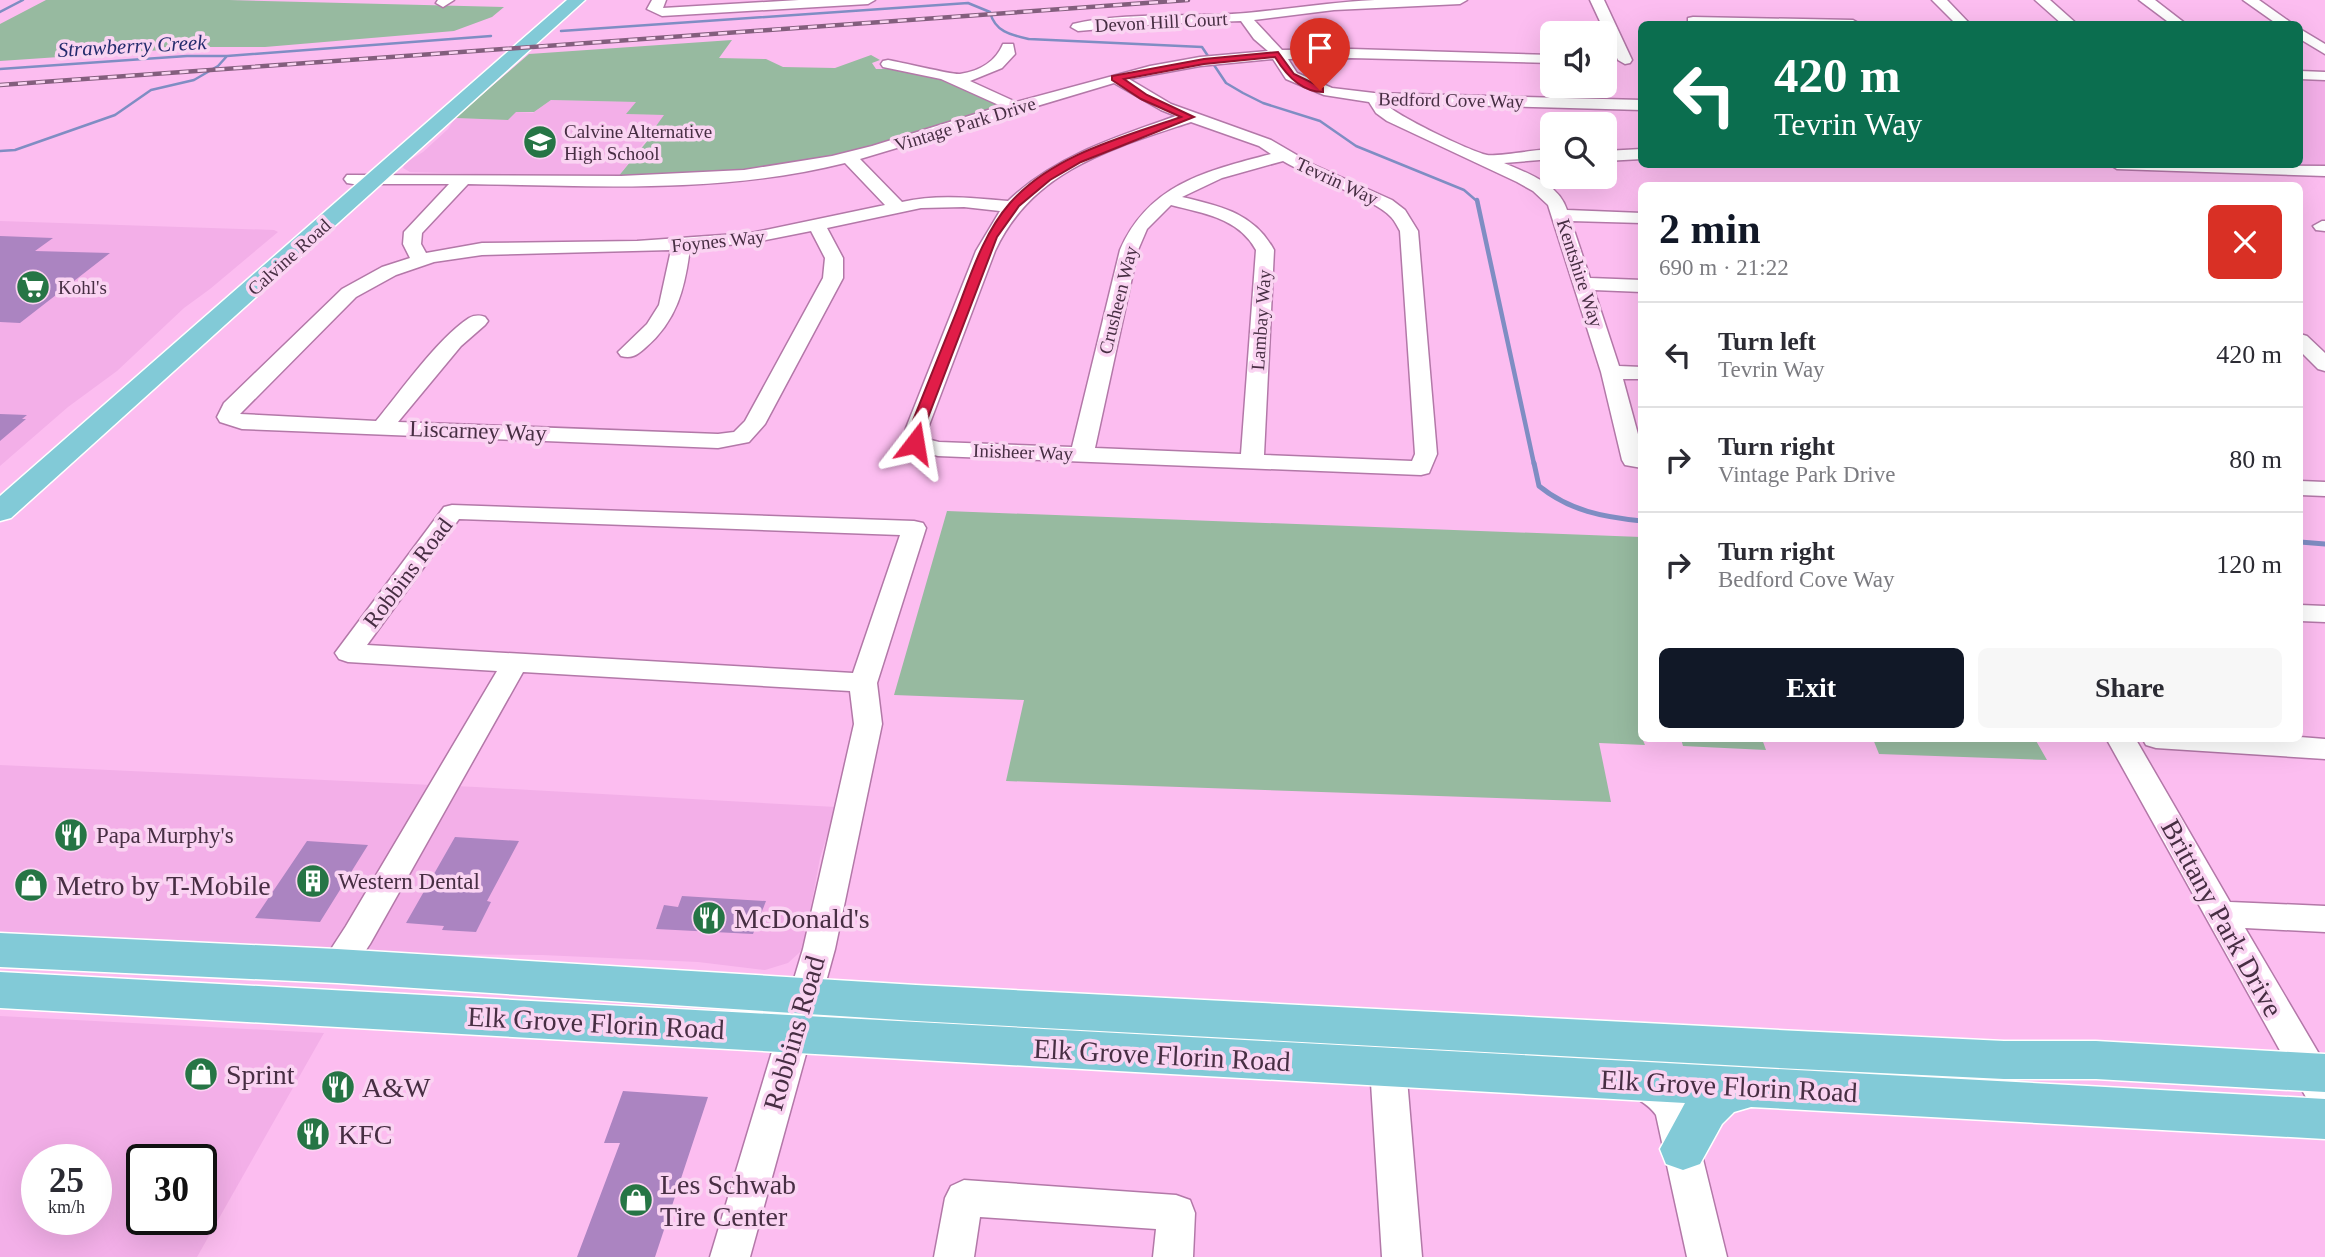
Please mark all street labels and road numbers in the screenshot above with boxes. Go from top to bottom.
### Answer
street label: Devon Hill Court [1094,8,1229,36]
street label: Bedford Cove Way [1378,88,1525,112]
street label: Vintage Park Drive [892,93,1038,155]
street label: Tevrin Way [1293,153,1382,209]
street label: Calvine Road [243,214,335,300]
street label: Kentshire Way [1553,216,1608,330]
street label: Foynes Way [670,226,766,256]
street label: Crusheen Way [1094,243,1142,356]
street label: Lambay Way [1247,268,1275,371]
street label: Liscarney Way [409,416,548,446]
street label: Inisheer Way [973,440,1074,464]
street label: Robbins Road [359,513,458,633]
street label: Brittany Park Drive [2155,814,2289,1022]
street label: Robbins Road [757,952,831,1114]
street label: Elk Grove Florin Road [467,1001,725,1045]
street label: Elk Grove Florin Road [1033,1033,1291,1077]
street label: Elk Grove Florin Road [1600,1064,1858,1108]

